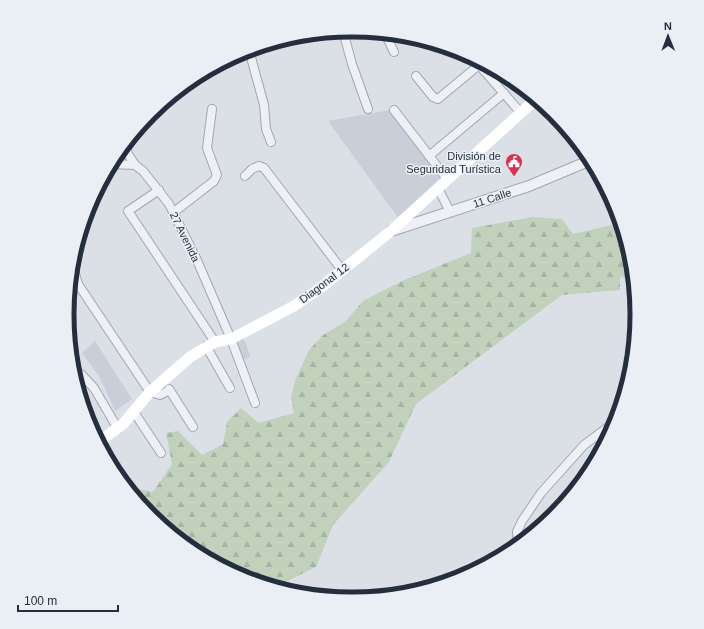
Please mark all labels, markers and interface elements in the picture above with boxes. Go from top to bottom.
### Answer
north arrow [648,16,688,56]
text: N [664,20,672,32]
place label: División de Seguridad Turística [406,150,502,175]
public building icon: División de Seguridad Turística [504,152,524,177]
street label: 11 Calle [471,186,513,210]
street label: 27 Avenida [168,210,203,265]
street label: Diagonal 12 [297,261,351,305]
scale bar [18,587,118,613]
text: 100 m [24,594,57,608]

